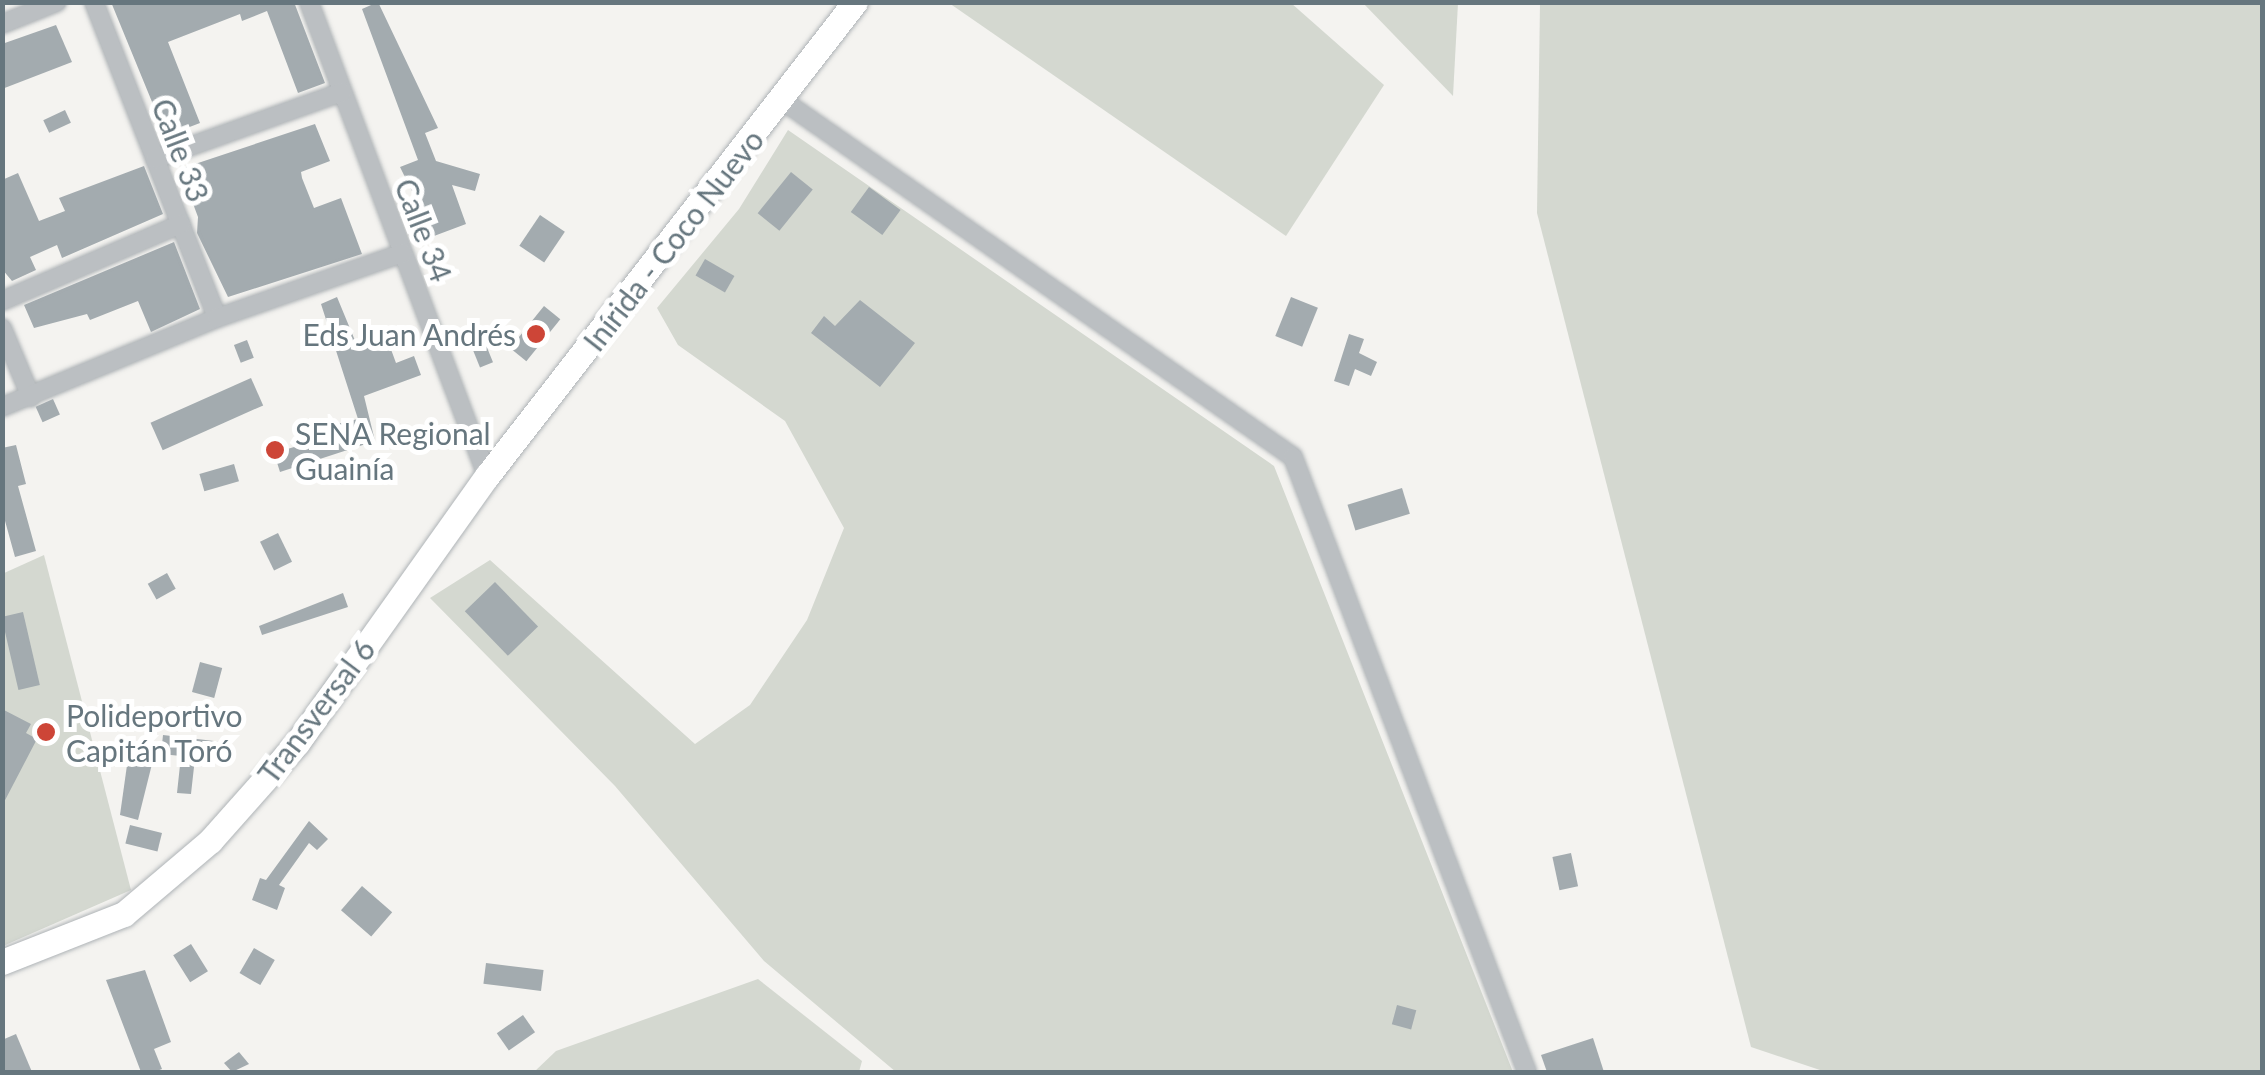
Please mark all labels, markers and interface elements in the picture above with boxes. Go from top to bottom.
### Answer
street label: Calle 33 [145,93,217,207]
street label: Inírida - Coco Nuevo [575,122,771,358]
street label: Calle 34 [388,173,460,287]
place label: Eds Juan Andrés [301,316,516,352]
marker: Eds Juan Andrés [525,323,547,345]
place label: SENA Regional Guainía [295,415,492,486]
marker: SENA Regional Guainía [264,439,286,461]
street label: Transversal 6 [250,632,382,790]
place label: Polideportivo Capitán Toró [66,697,242,768]
marker: Polideportivo Capitán Toró [35,721,57,743]

